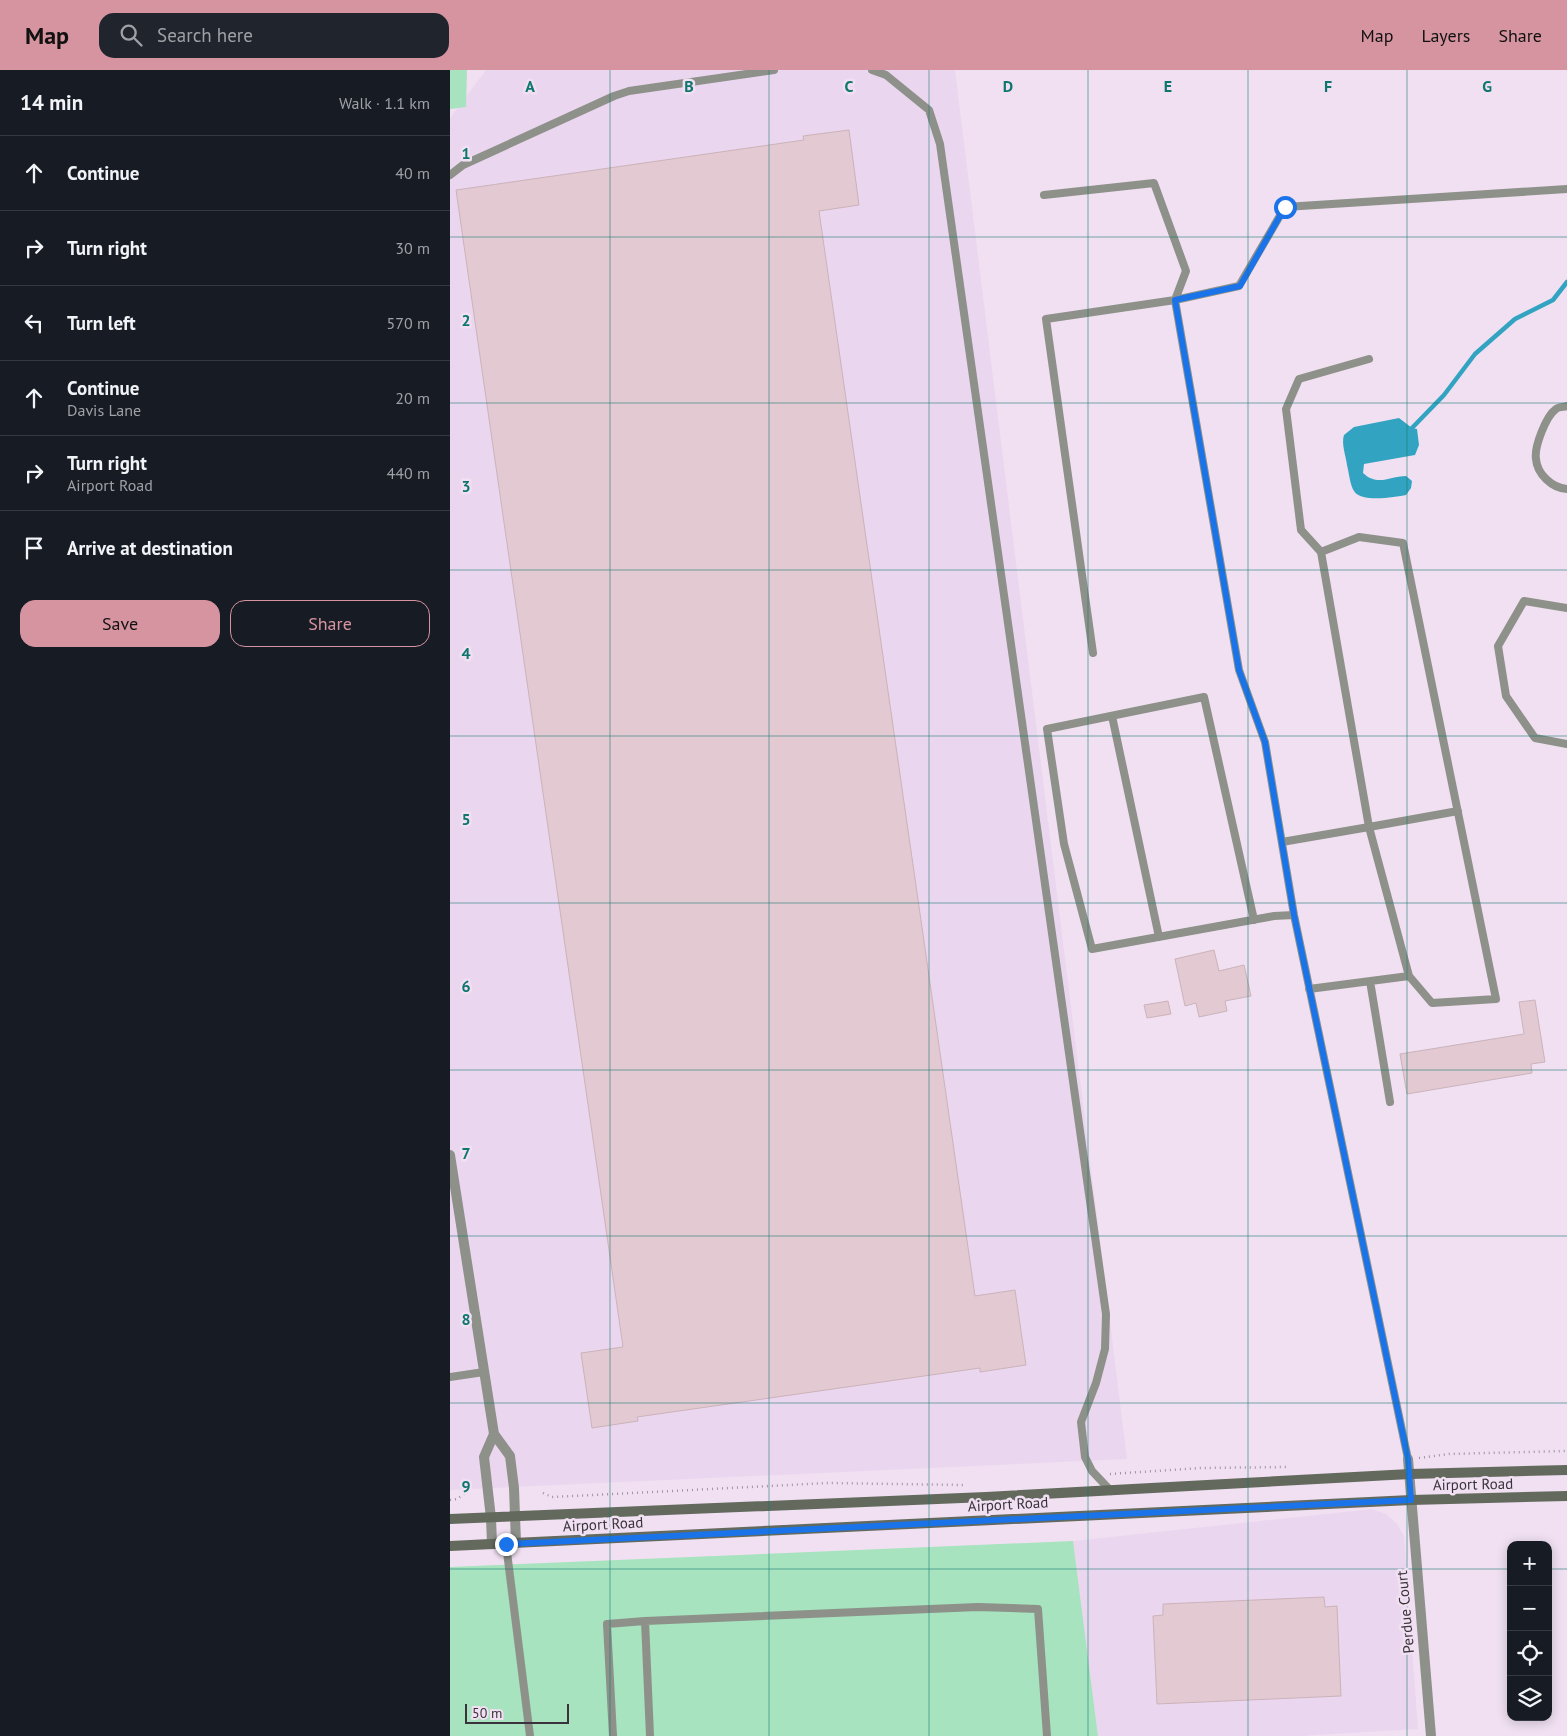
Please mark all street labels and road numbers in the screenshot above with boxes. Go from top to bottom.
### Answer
street label: Airport Road [1433,1474,1513,1494]
street label: Airport Road [967,1492,1049,1516]
street label: Airport Road [562,1512,644,1536]
street label: Perdue Court [1392,1570,1418,1654]

